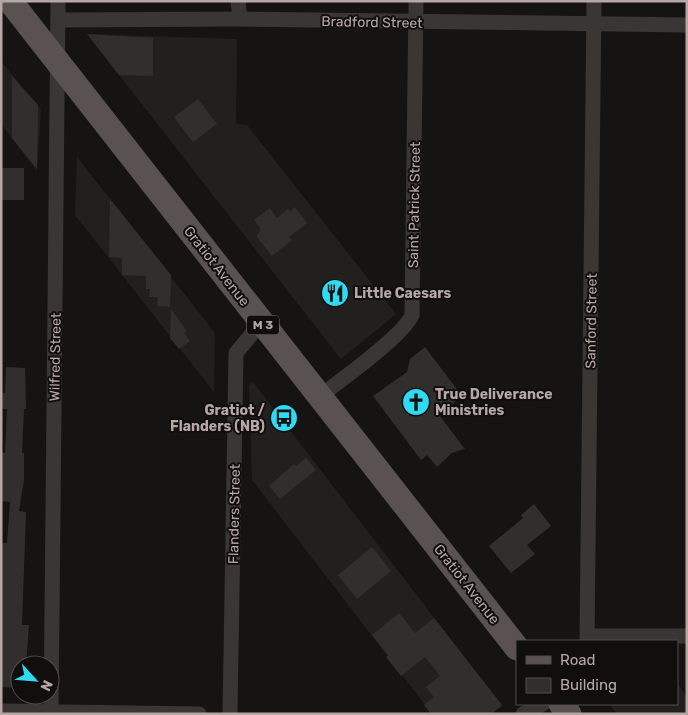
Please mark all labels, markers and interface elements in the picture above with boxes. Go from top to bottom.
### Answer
street label: Bradford Street [321,13,423,32]
street label: Saint Patrick Street [405,141,424,268]
street label: Gratiot Avenue [180,223,253,310]
street label: Sanford Street [582,273,601,369]
restaurant icon: Little Caesars [320,278,350,308]
place label: Little Caesars [354,285,452,302]
street label: Wilfred Street [46,312,65,401]
road number: M 3 [247,316,279,334]
place label: True Deliverance Ministries [435,386,553,419]
church icon: True Deliverance Ministries [401,387,431,417]
place label: Gratiot / Flanders (NB) [170,402,266,435]
bus stop icon: Gratiot / Flanders (NB) [269,403,299,433]
street label: Flanders Street [225,463,244,564]
street label: Gratiot Avenue [430,541,503,628]
legend [516,640,678,705]
text: Road [560,651,596,669]
north arrow [10,655,60,705]
text: Building [560,676,617,694]
text: N [36,677,56,694]

